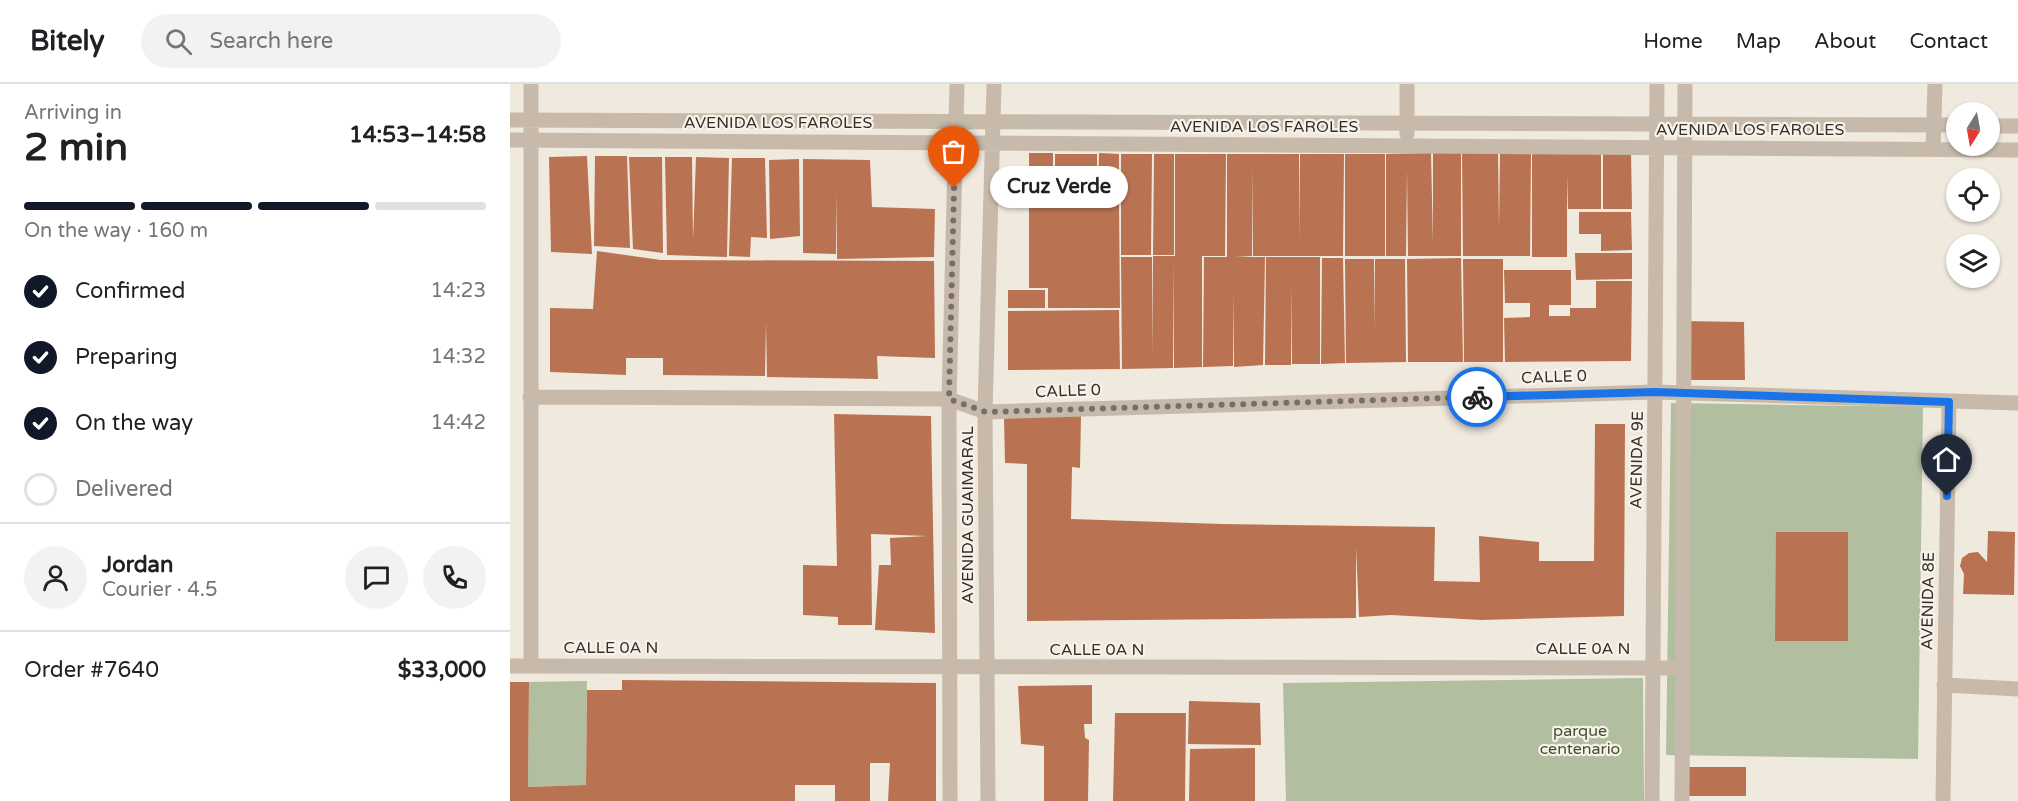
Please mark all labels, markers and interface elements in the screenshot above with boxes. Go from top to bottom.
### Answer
search box [141,14,561,68]
text: Bitely [30,24,105,58]
icon: search [162,25,195,58]
text: Search here [210,28,333,54]
text: Home [1643,29,1703,54]
text: Map [1736,29,1781,54]
text: About [1814,29,1876,54]
text: Contact [1909,29,1988,54]
text: Arriving in [24,101,122,125]
north arrow [1946,102,2000,156]
map controls [1946,102,2000,288]
street label: AVENIDA LOS FAROLES [684,113,872,133]
street label: AVENIDA LOS FAROLES [1170,117,1358,137]
street label: AVENIDA LOS FAROLES [1656,120,1844,140]
text: 14:53–14:58 [349,122,486,148]
text: 2 min [24,124,128,171]
pin [928,126,979,188]
icon: bag [937,135,970,168]
callout: Cruz Verde [990,167,1128,209]
button: locate [1946,168,2000,222]
text: Cruz Verde [1007,175,1111,199]
text: On the way · 160 m [24,219,208,243]
button: layers [1946,234,2000,288]
icon: check [24,275,57,308]
text: Confirmed [75,278,185,304]
text: 14:23 [431,279,486,303]
icon: check [24,341,57,374]
text: Preparing [75,344,178,370]
text: 14:32 [431,345,486,369]
street label: CALLE 0 [1521,366,1587,388]
courier [1447,367,1507,427]
street label: CALLE 0 [1035,380,1101,402]
icon: bike [1461,381,1494,414]
icon: check [24,407,57,440]
text: On the way [75,410,193,436]
text: 14:42 [431,411,486,435]
street label: AVENIDA 9E [1626,411,1648,509]
street label: AVENIDA GUAIMARAL [958,426,978,604]
pin [1921,434,1972,496]
icon: home [1930,443,1963,476]
text: Delivered [75,476,173,502]
button: person [24,546,87,609]
button: chat [345,546,408,609]
button: phone [423,546,486,609]
text: Jordan [102,552,173,578]
street label: AVENIDA 8E [1917,552,1939,650]
text: Courier · 4.5 [102,578,217,602]
street label: CALLE 0A N [564,638,658,658]
street label: CALLE 0A N [1536,639,1630,659]
street label: CALLE 0A N [1050,640,1144,660]
text: Order #7640 [24,657,159,683]
text: $33,000 [398,657,486,683]
park label: parque centenario [1540,721,1620,759]

